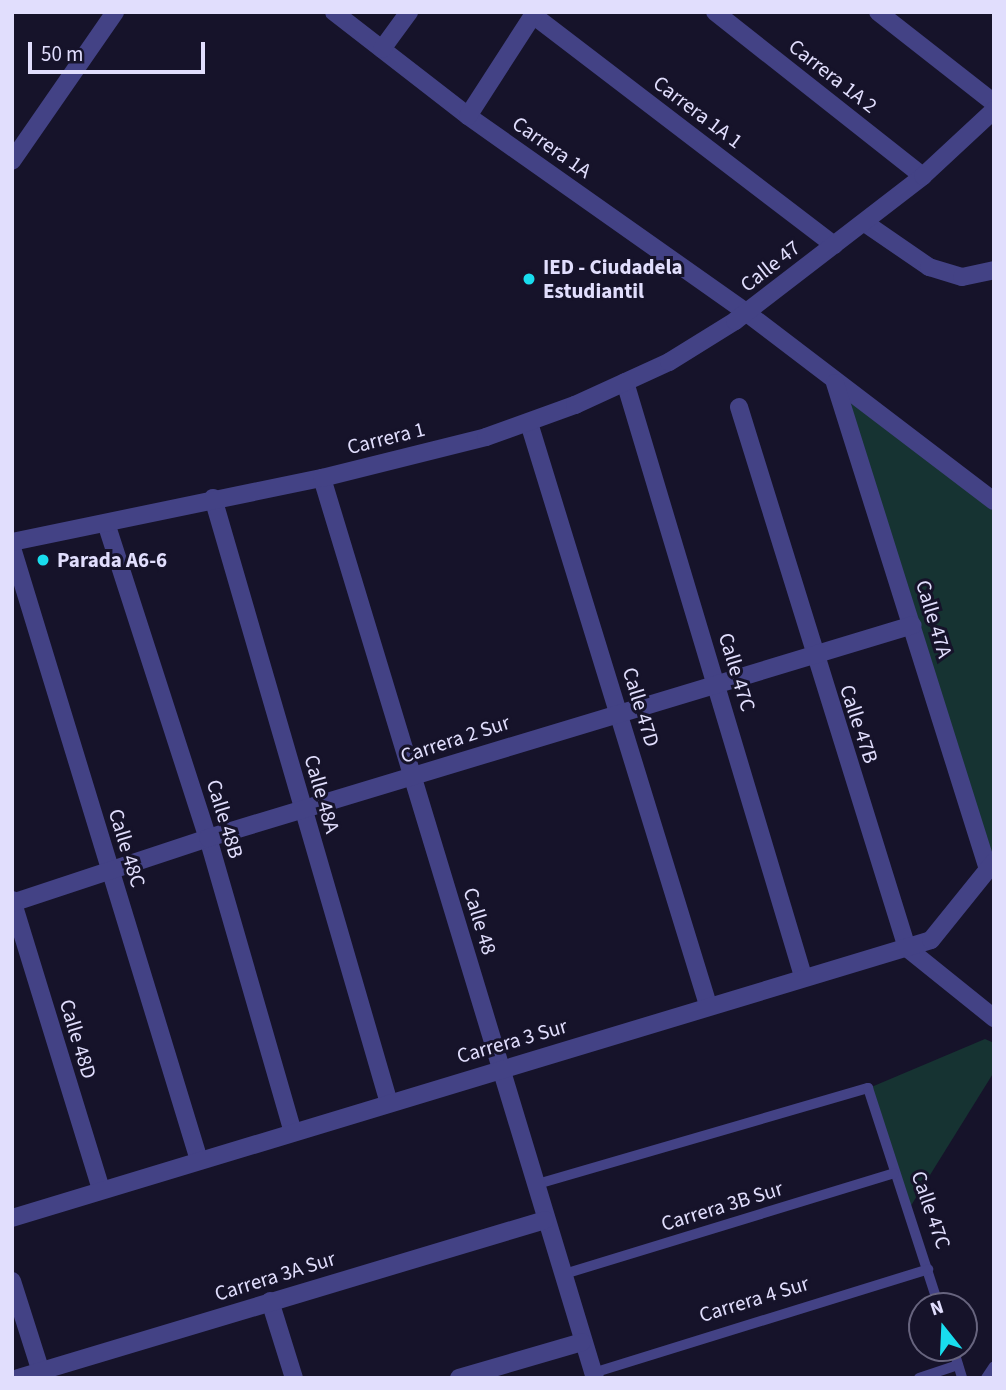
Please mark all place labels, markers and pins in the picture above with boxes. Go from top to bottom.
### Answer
place label: IED - Ciudadela Estudiantil [543,254,683,304]
marker: IED - Ciudadela Estudiantil [521,271,537,287]
place label: Parada A6-6 [57,547,167,573]
marker: Parada A6-6 [35,552,51,568]

